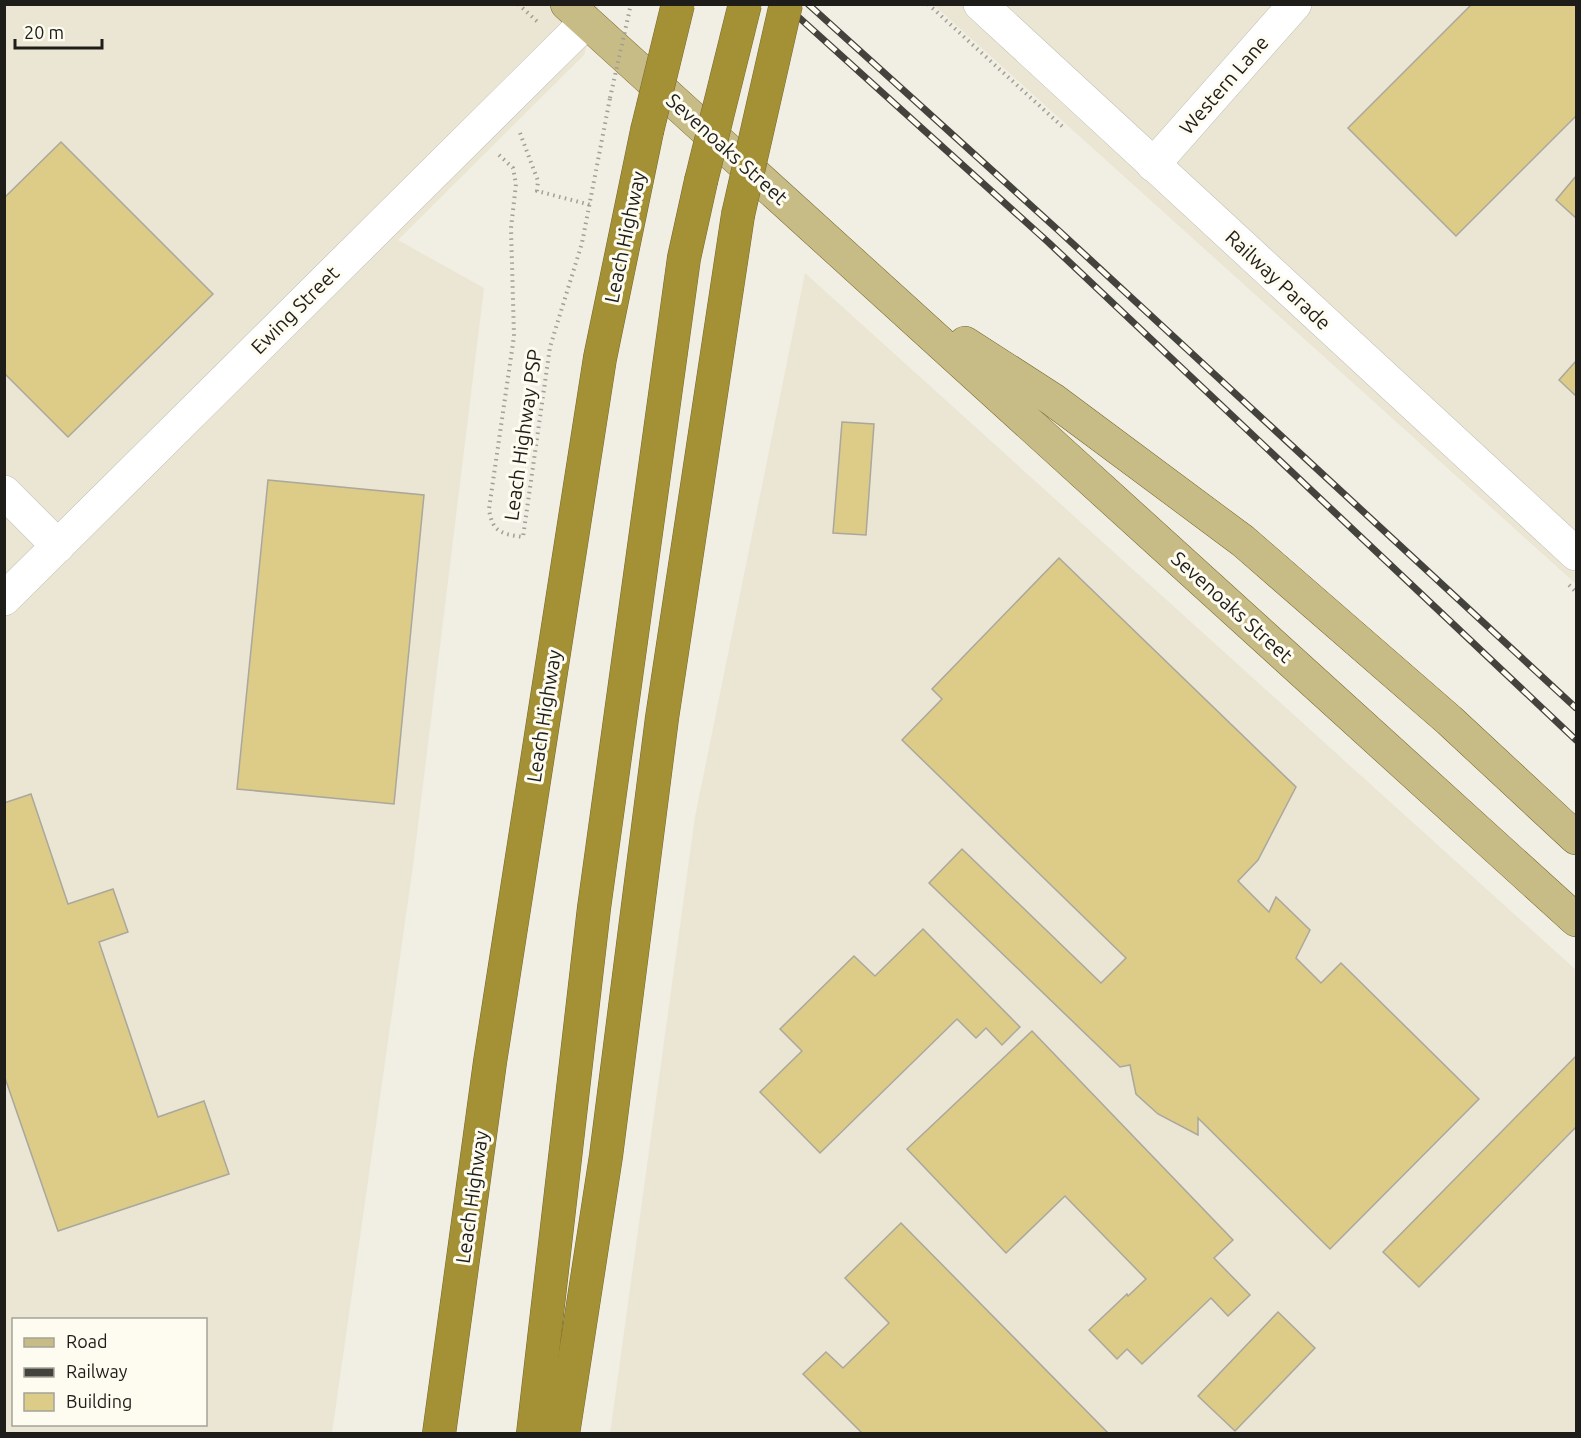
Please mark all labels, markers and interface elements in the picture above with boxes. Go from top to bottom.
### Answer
scale bar [15,12,102,50]
text: 20 m [24,22,64,42]
street label: Western Lane [1174,31,1273,139]
street label: Sevenoaks Street [662,88,793,209]
street label: Leach Highway [599,169,650,305]
street label: Railway Parade [1221,225,1336,334]
street label: Ewing Street [246,261,343,358]
street label: Leach Highway PSP [499,348,546,522]
street label: Sevenoaks Street [1167,546,1298,667]
street label: Leach Highway [522,648,565,784]
street label: Leach Highway [451,1129,492,1265]
legend [12,1318,207,1426]
text: Road [66,1331,108,1351]
text: Railway [66,1361,128,1381]
text: Building [66,1391,132,1411]

